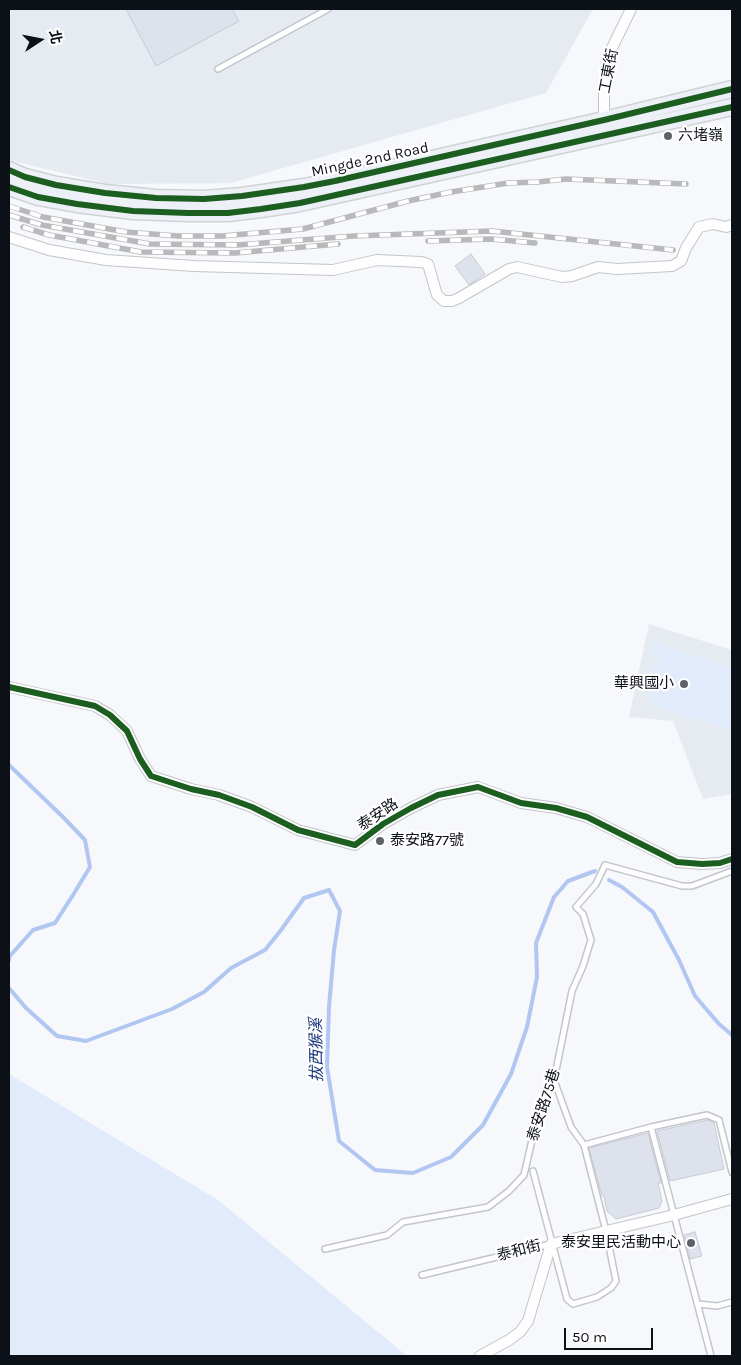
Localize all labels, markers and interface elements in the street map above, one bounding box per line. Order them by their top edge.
north arrow [15,15,65,65]
text: 北 [46,29,65,46]
street label: 工東街 [596,47,622,95]
place label: 六堵嶺 [678,127,723,145]
marker: 六堵嶺 [662,130,674,142]
street label: Mingde 2nd Road [310,139,430,181]
place label: 華興國小 [614,675,674,693]
marker: 華興國小 [678,678,690,690]
street label: 泰安路 [354,795,402,835]
place label: 泰安路77號 [390,832,464,850]
marker: 泰安路77號 [374,835,386,847]
water label: 拔西猴溪 [307,1018,327,1082]
street label: 泰安路75巷 [524,1066,564,1144]
place label: 泰安里民活動中心 [561,1234,681,1252]
street label: 泰和街 [495,1237,543,1265]
marker: 泰安里民活動中心 [685,1237,697,1249]
scale bar [566,1318,655,1350]
text: 50 m [572,1328,607,1346]

